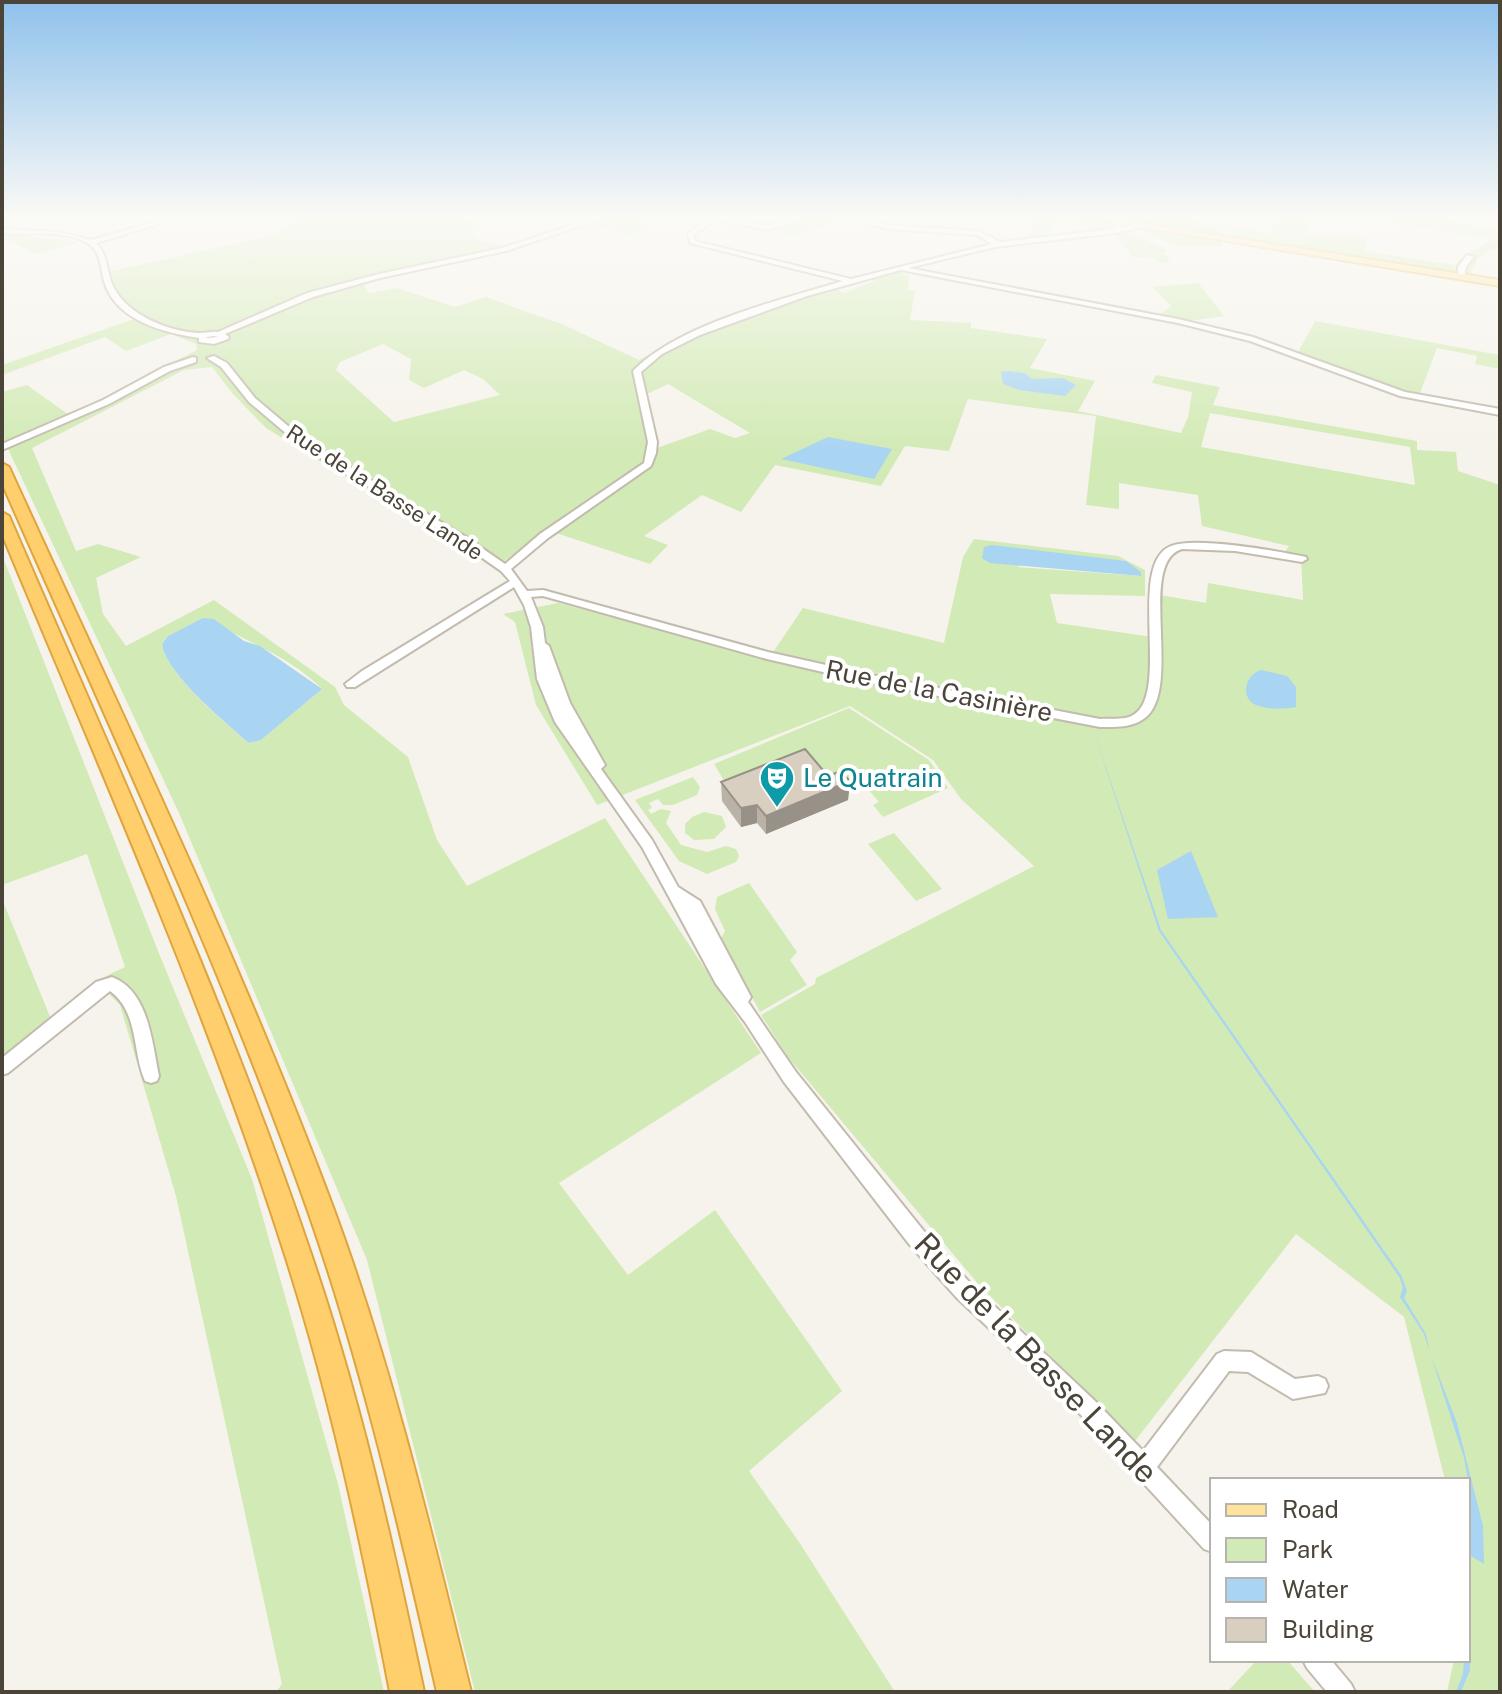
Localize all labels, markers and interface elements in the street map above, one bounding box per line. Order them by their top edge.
street label: Rue de la Basse Lande [282,419,488,565]
street label: Rue de la Casinière [823,653,1055,728]
theatre icon: Le Quatrain [758,759,796,809]
place label: Le Quatrain [803,762,943,793]
street label: Rue de la Basse Lande [907,1225,1165,1490]
legend [1210,1478,1470,1662]
text: Road [1282,1495,1339,1523]
text: Park [1282,1535,1333,1563]
text: Water [1282,1575,1349,1603]
text: Building [1282,1615,1374,1643]

